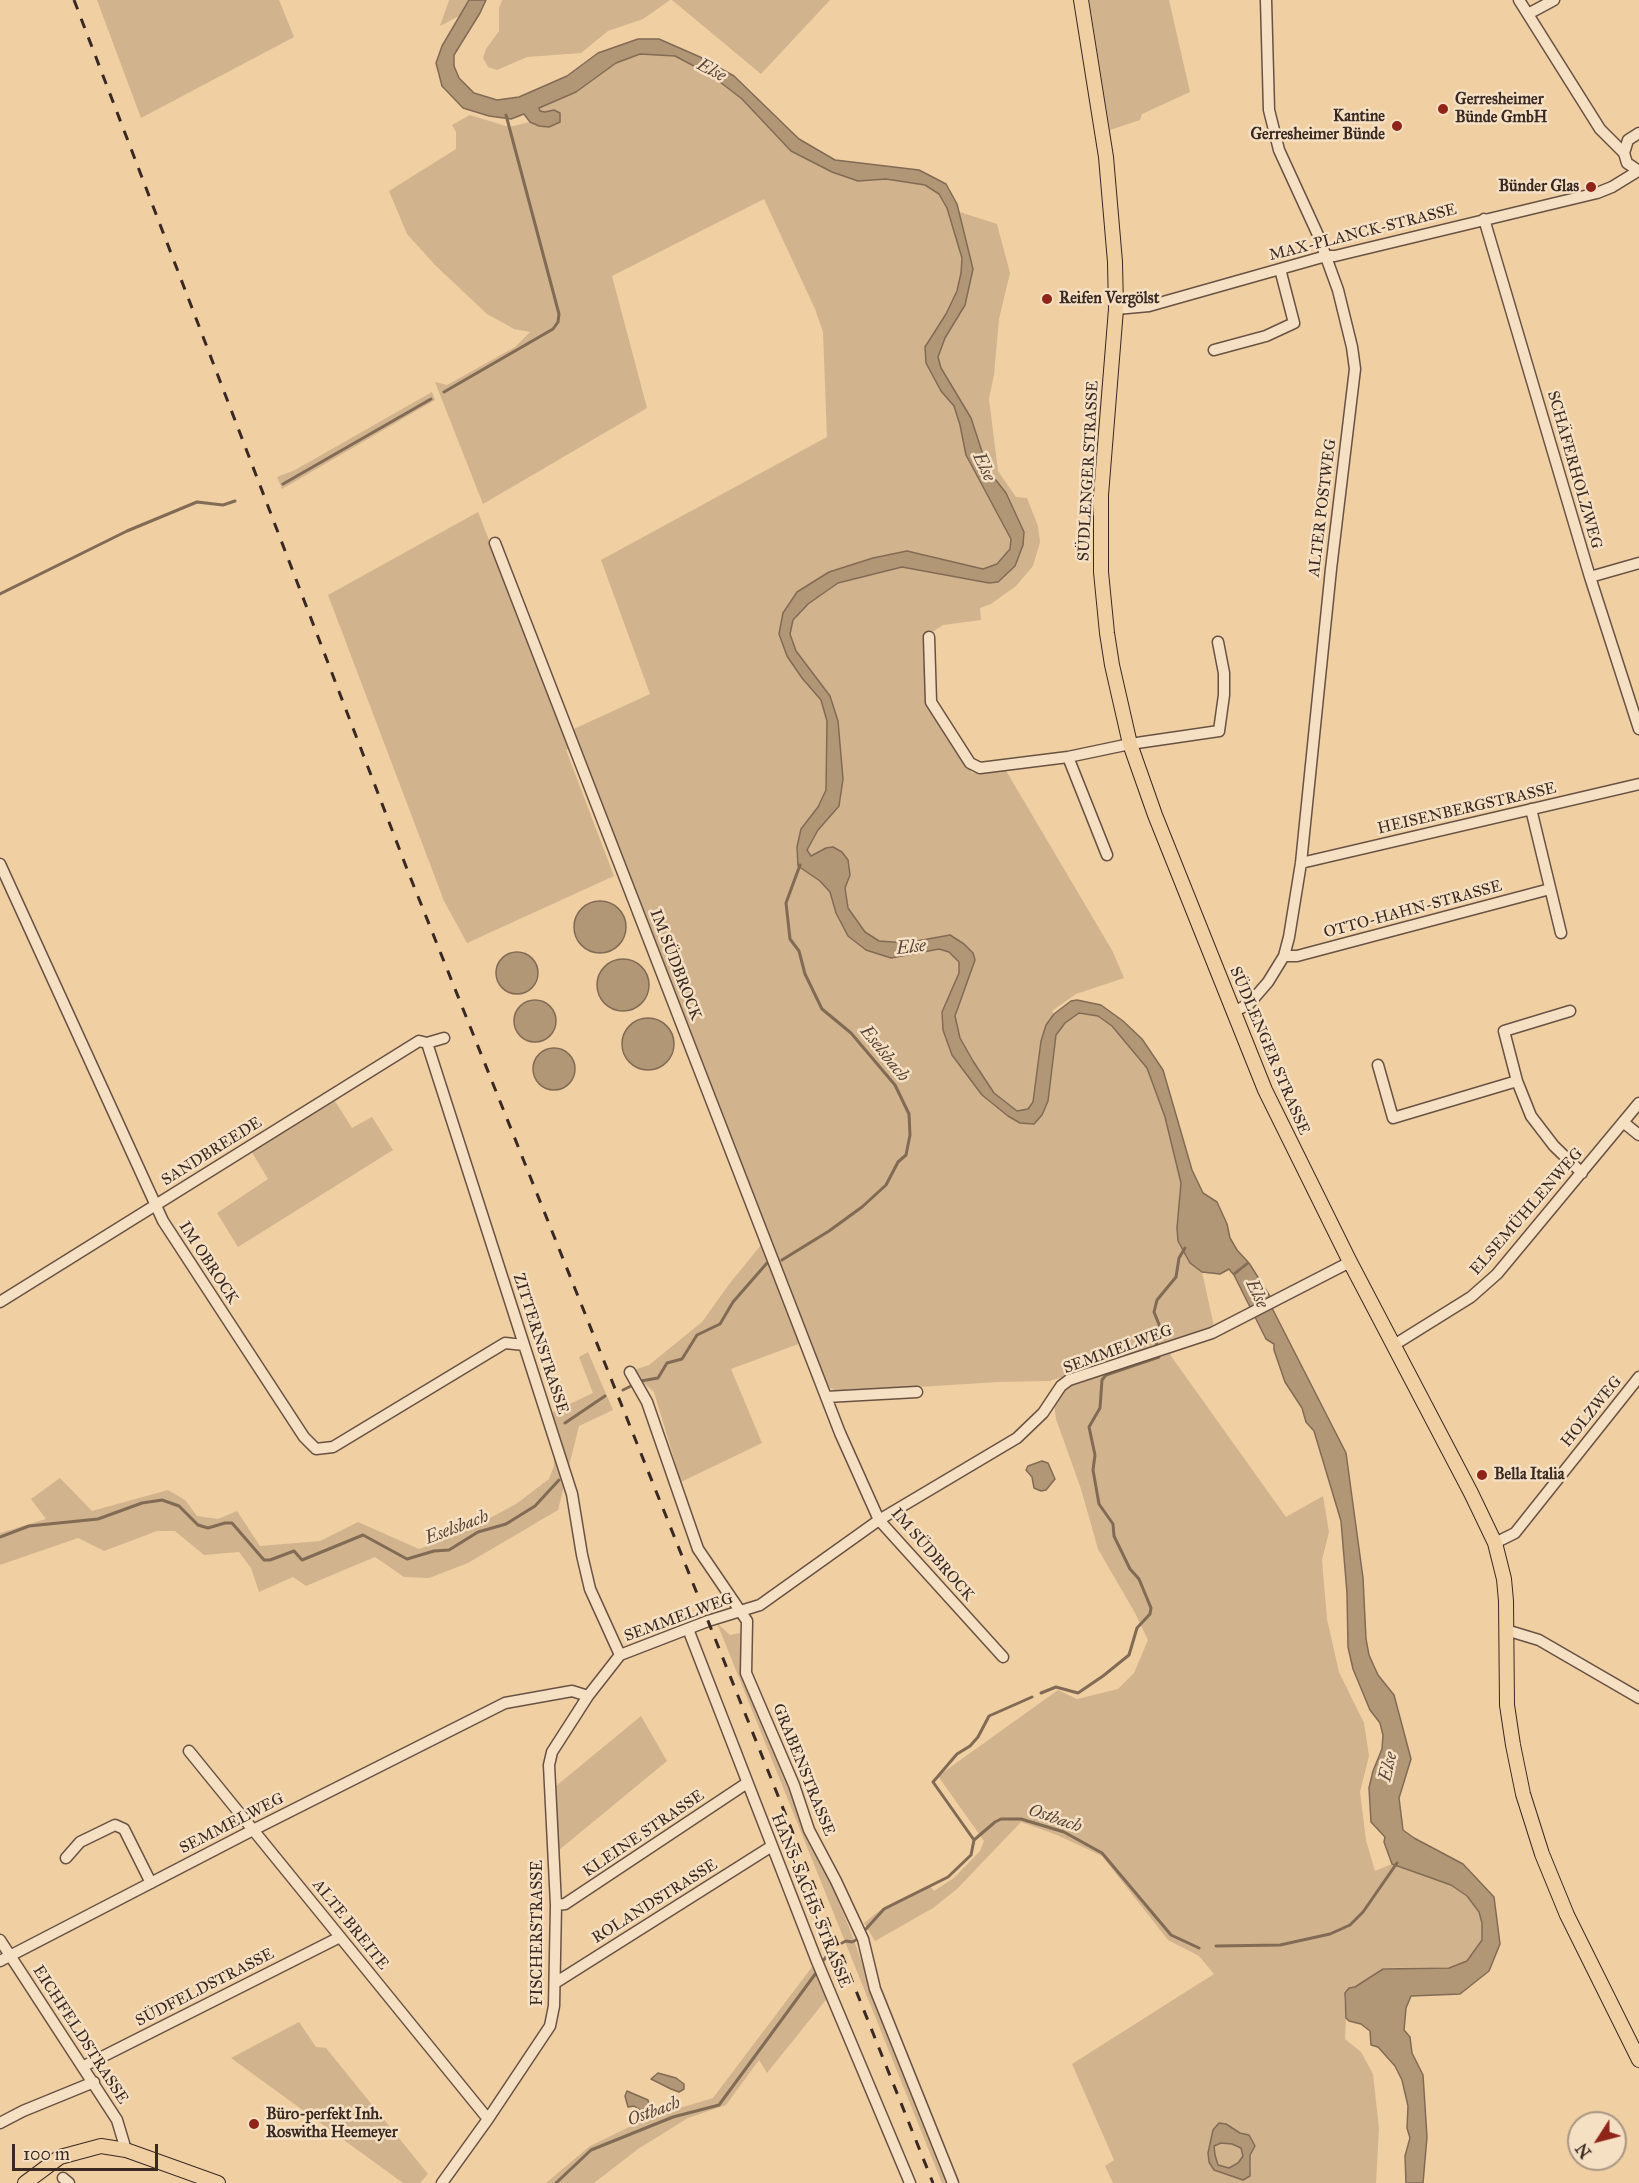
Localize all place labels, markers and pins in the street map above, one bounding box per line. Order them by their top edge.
place label: Gerresheimer Bünde GmbH [1455,90,1547,128]
marker: Gerresheimer Bünde GmbH [1436,102,1450,116]
place label: Kantine Gerresheimer Bünde [1250,107,1385,145]
marker: Kantine Gerresheimer Bünde [1390,119,1404,133]
place label: Bünder Glas [1498,177,1579,197]
marker: Bünder Glas [1584,180,1598,194]
place label: Reifen Vergölst [1059,289,1159,309]
marker: Reifen Vergölst [1040,292,1054,306]
place label: Bella Italia [1494,1465,1565,1485]
marker: Bella Italia [1475,1468,1489,1482]
place label: Büro-perfekt Inh. Roswitha Heemeyer [266,2105,398,2143]
marker: Büro-perfekt Inh. Roswitha Heemeyer [247,2117,261,2131]

